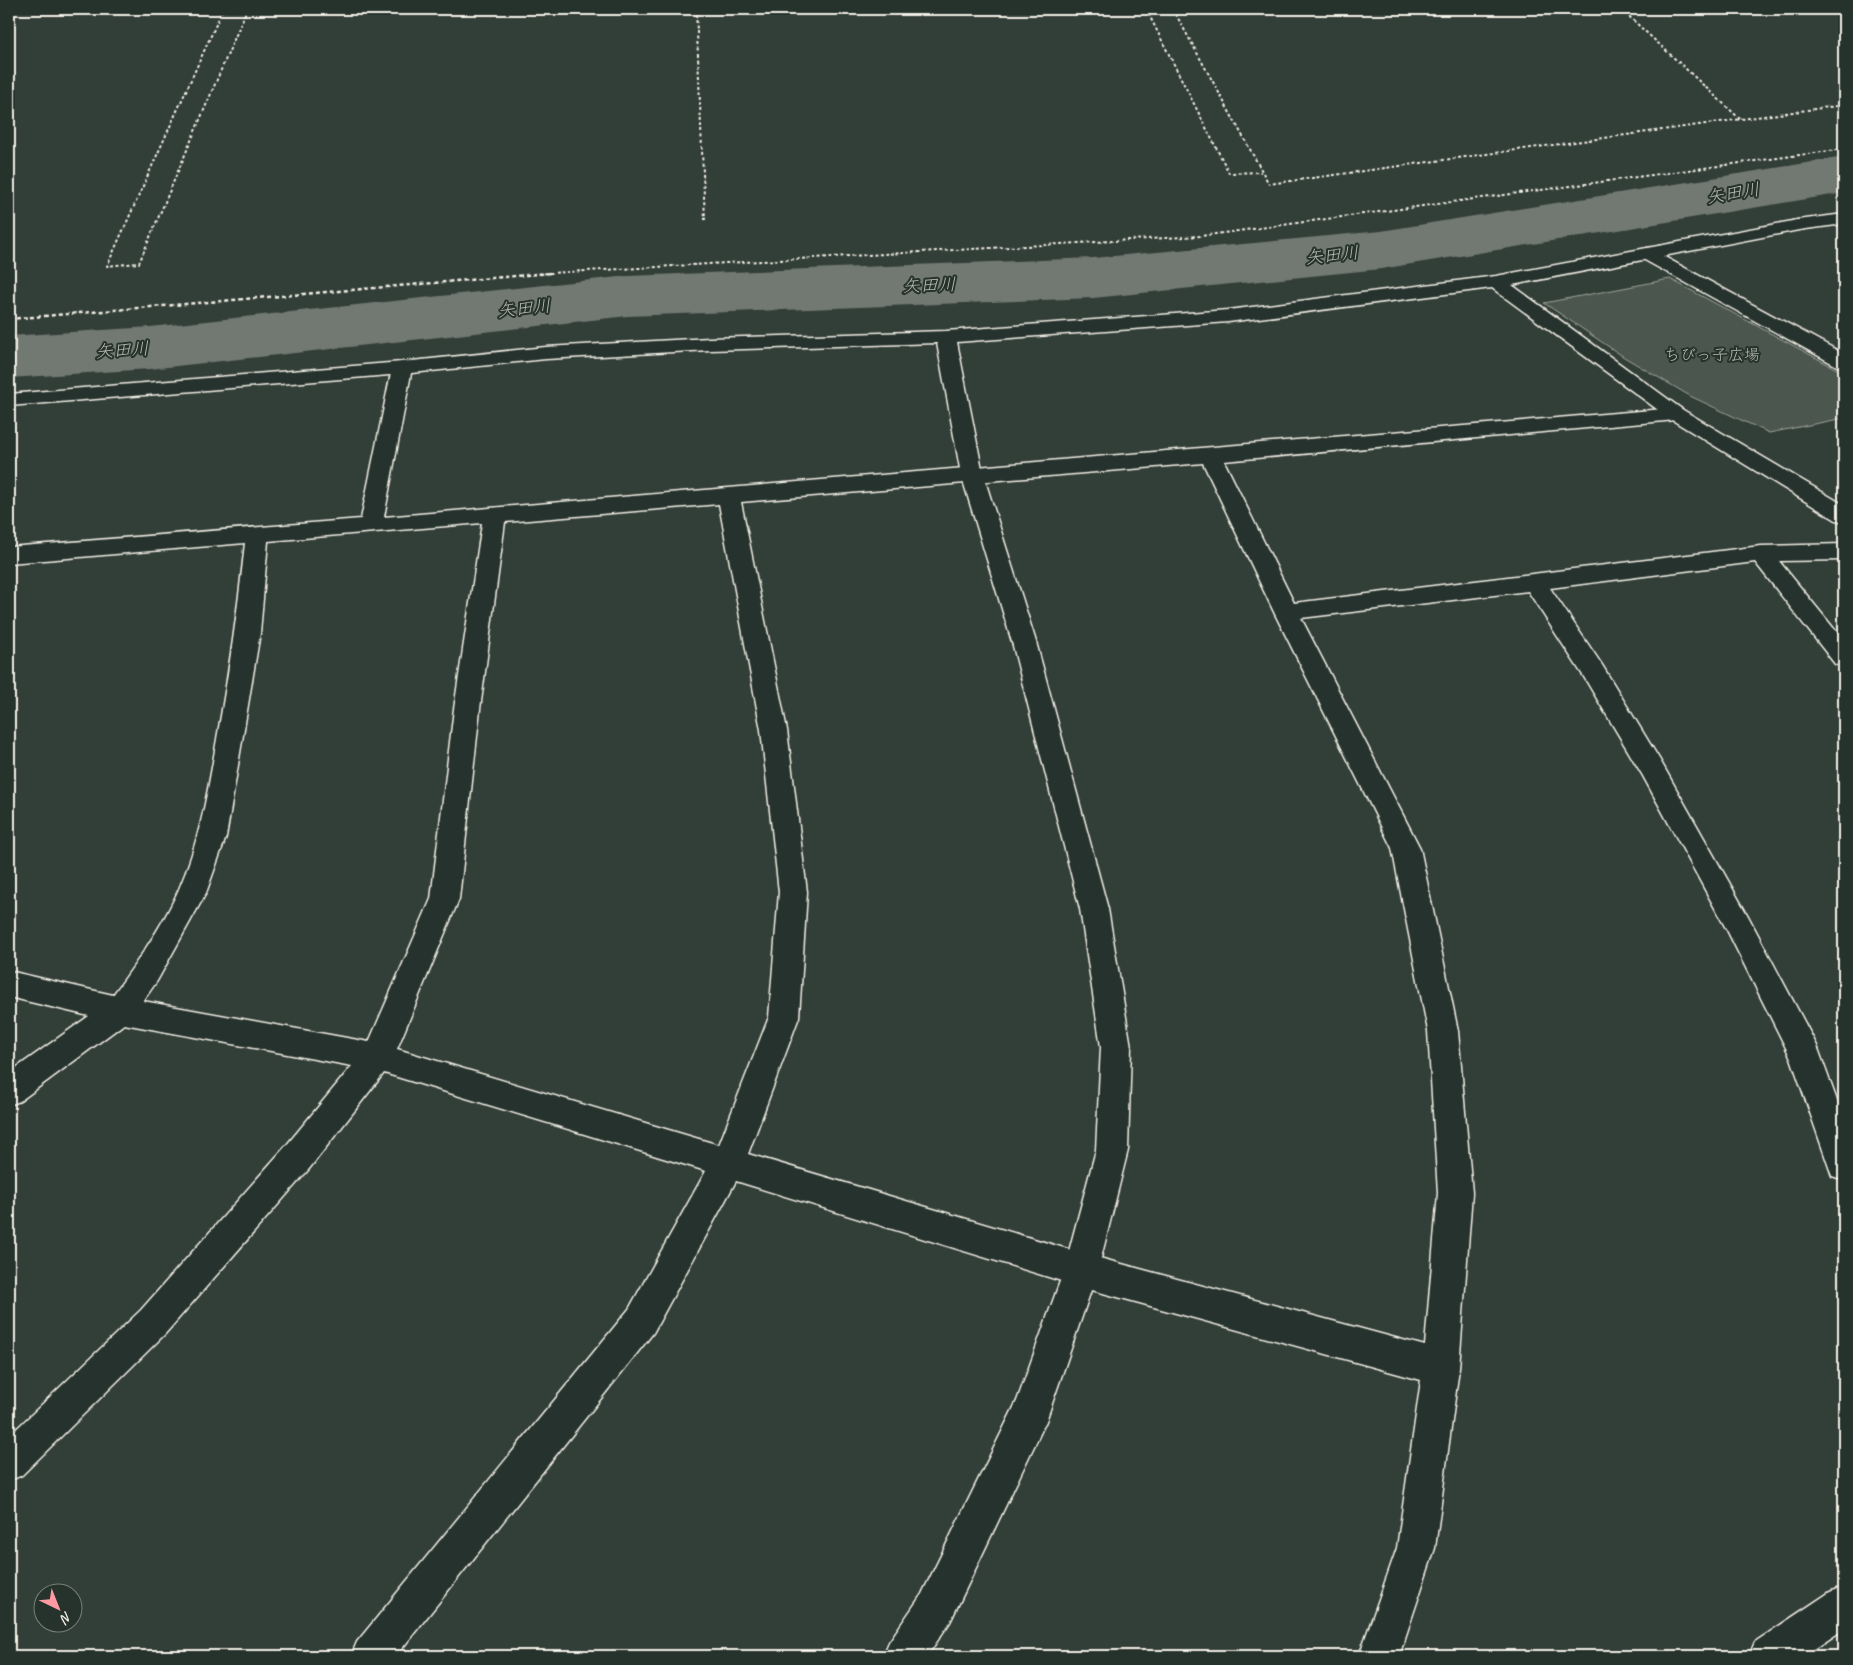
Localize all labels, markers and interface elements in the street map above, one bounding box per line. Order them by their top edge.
water label: 矢田川 [1705,178,1761,208]
water label: 矢田川 [1304,241,1360,269]
water label: 矢田川 [902,273,956,297]
water label: 矢田川 [496,294,552,322]
water label: 矢田川 [94,337,150,363]
park label: ちびっ子広場 [1664,345,1760,365]
north arrow [32,1582,82,1632]
text: N [56,1608,75,1628]

